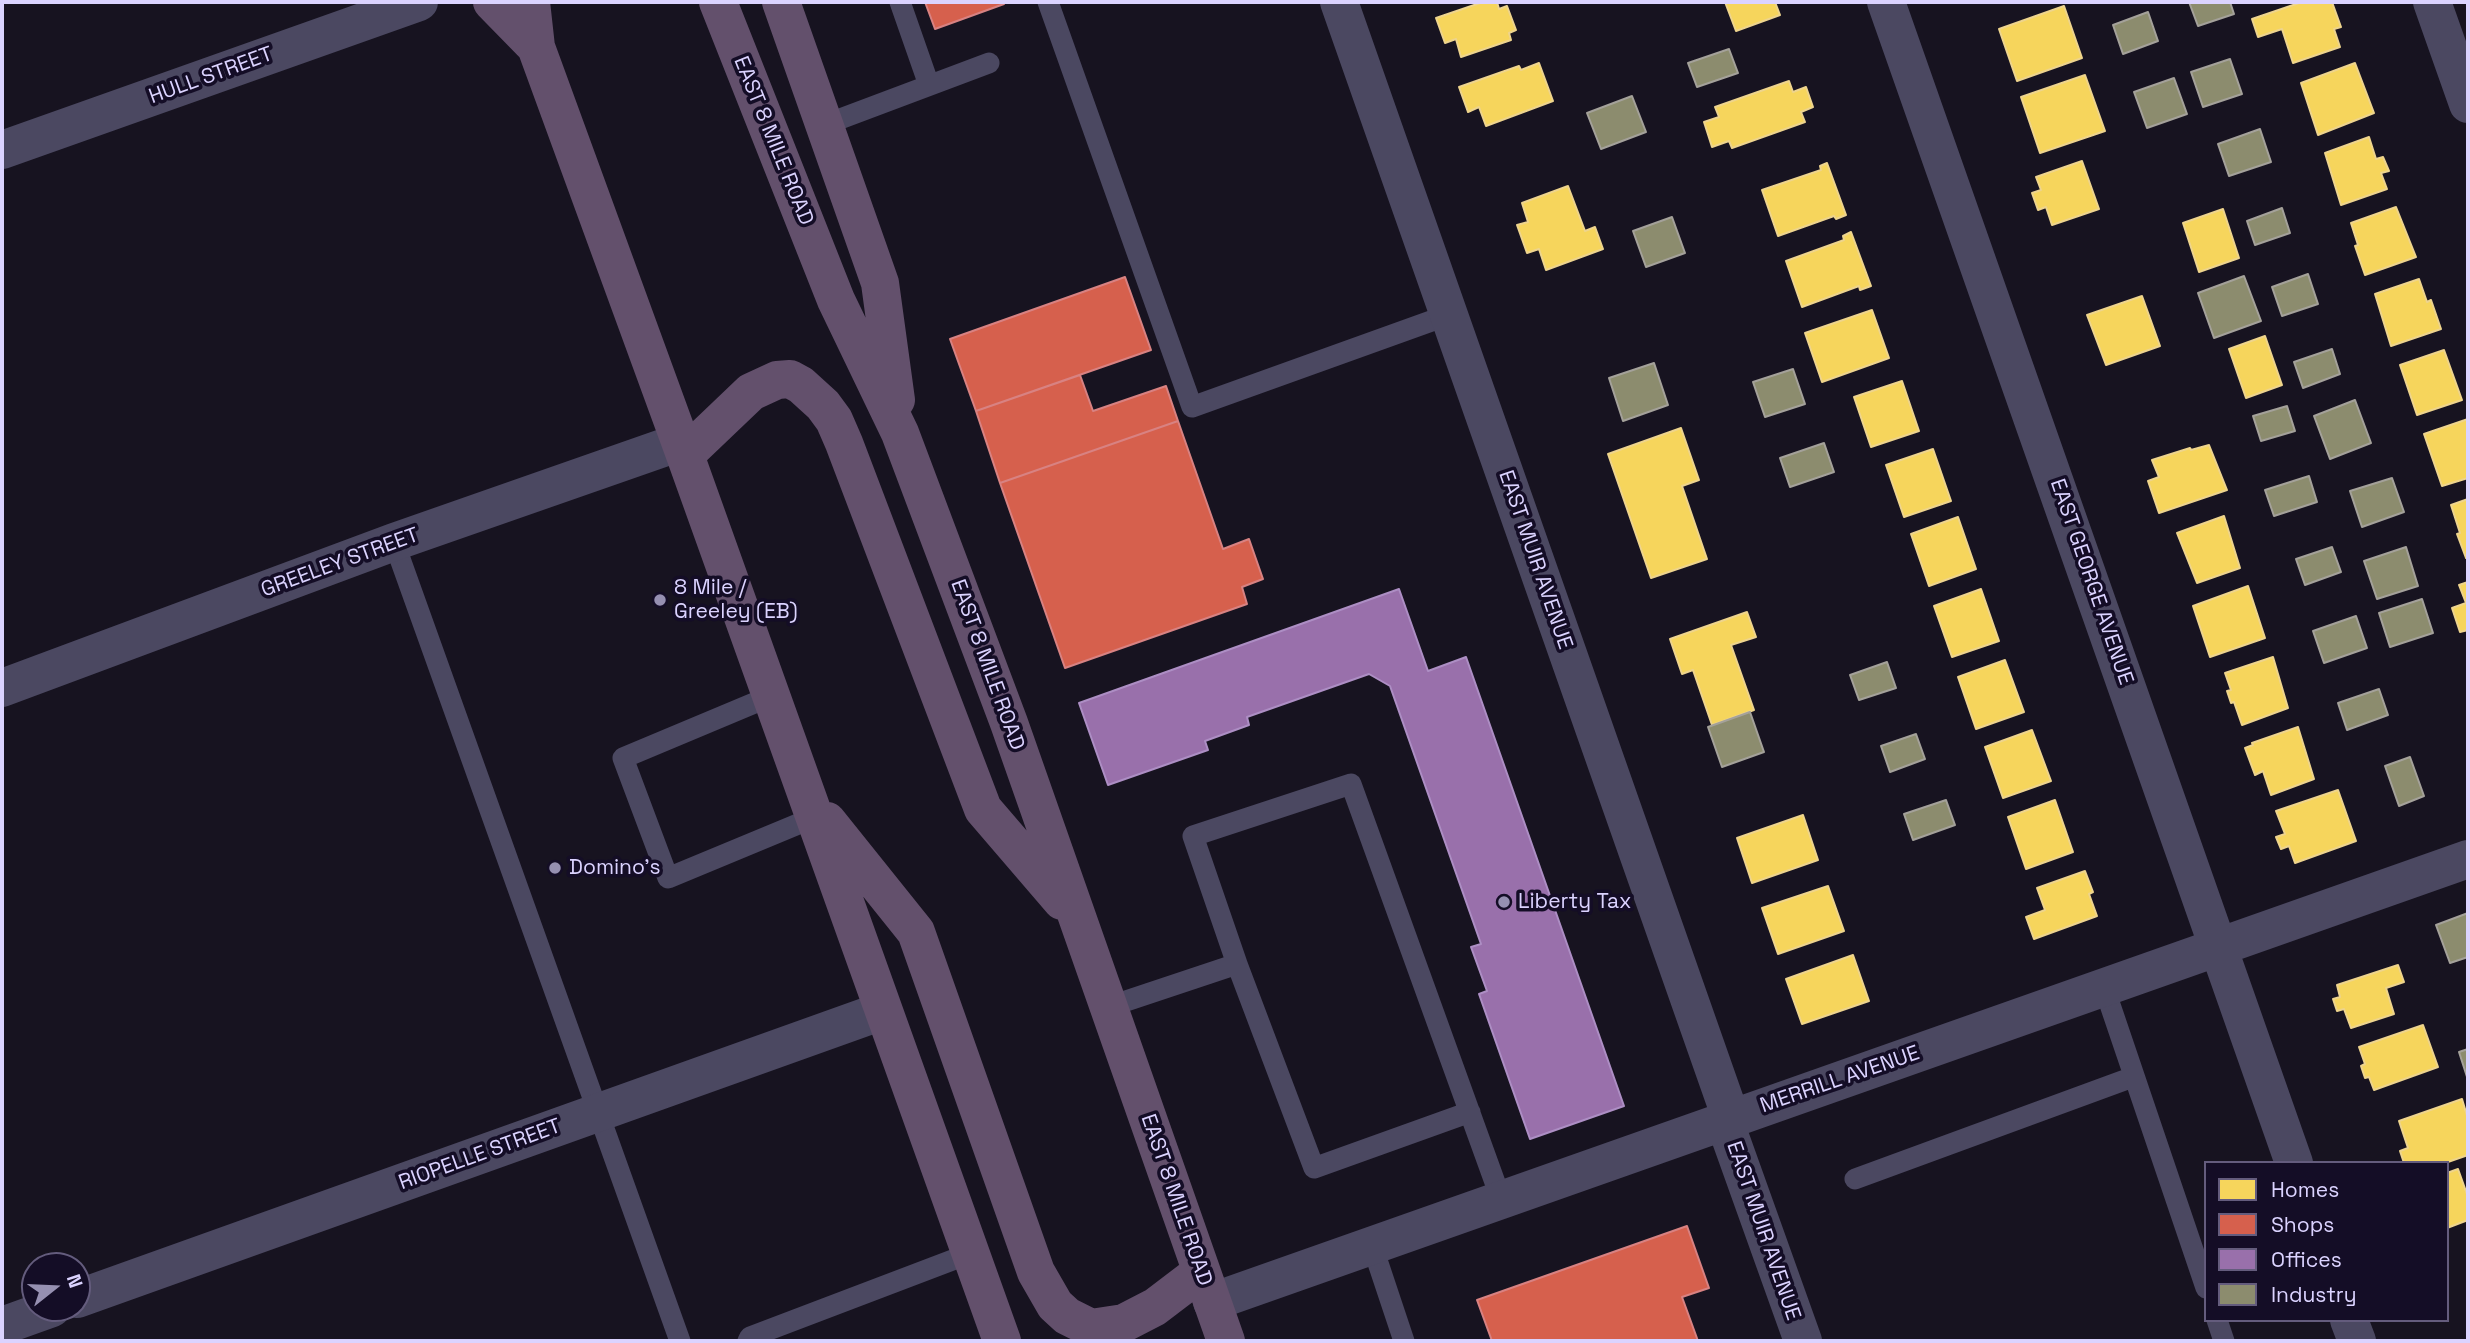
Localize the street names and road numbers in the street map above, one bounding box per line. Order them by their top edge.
street label: HULL STREET [146,42,276,110]
street label: EAST 8 MILE ROAD [728,53,818,229]
street label: EAST MUIR AVENUE [1493,467,1577,653]
street label: EAST GEORGE AVENUE [2044,476,2138,688]
street label: GREELEY STREET [258,523,422,603]
street label: EAST 8 MILE ROAD [944,576,1030,754]
street label: MERRILL AVENUE [1757,1041,1923,1119]
street label: EAST 8 MILE ROAD [1135,1111,1217,1289]
street label: RIOPELLE STREET [395,1114,565,1196]
street label: EAST MUIR AVENUE [1721,1138,1805,1324]

